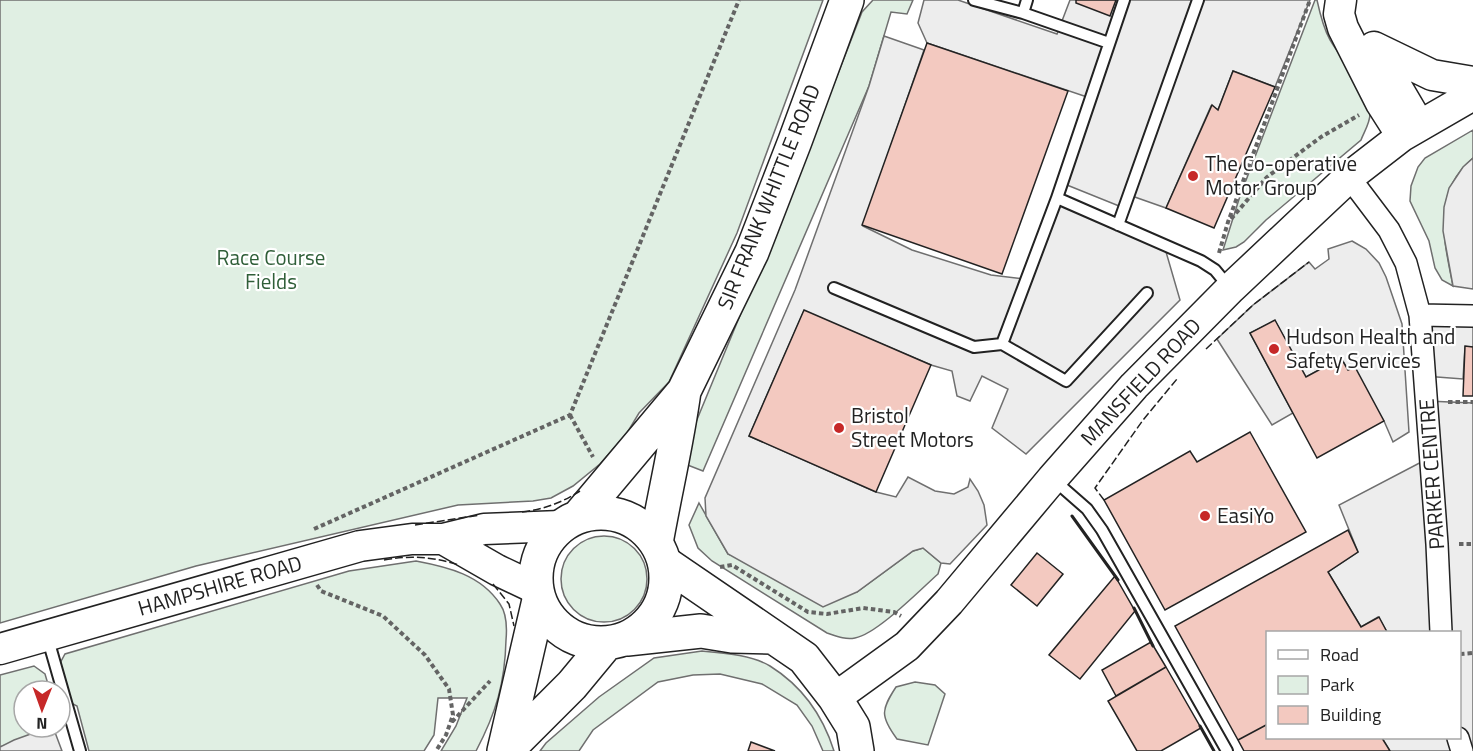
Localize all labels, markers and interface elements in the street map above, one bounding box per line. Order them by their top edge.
street label: SIR FRANK WHITTLE ROAD [708,79,828,314]
place label: The Co-operative Motor Group [1205,147,1357,203]
marker: The Co-operative Motor Group [1186,169,1200,183]
park label: Race Course Fields [217,241,325,297]
street label: MANSFIELD ROAD [1073,310,1208,452]
place label: Hudson Health and Safety Services [1286,320,1455,376]
marker: Hudson Health and Safety Services [1267,342,1281,356]
street label: PARKER CENTRE [1410,398,1452,551]
place label: Bristol Street Motors [851,399,974,455]
marker: Bristol Street Motors [832,421,846,435]
place label: EasiYo [1217,499,1274,531]
marker: EasiYo [1198,509,1212,523]
street label: HAMPSHIRE ROAD [134,546,305,624]
legend [1266,631,1461,739]
text: Road [1320,641,1359,668]
text: Park [1320,671,1355,698]
north arrow [12,679,72,739]
text: Building [1320,701,1381,728]
text: N [36,712,47,736]

